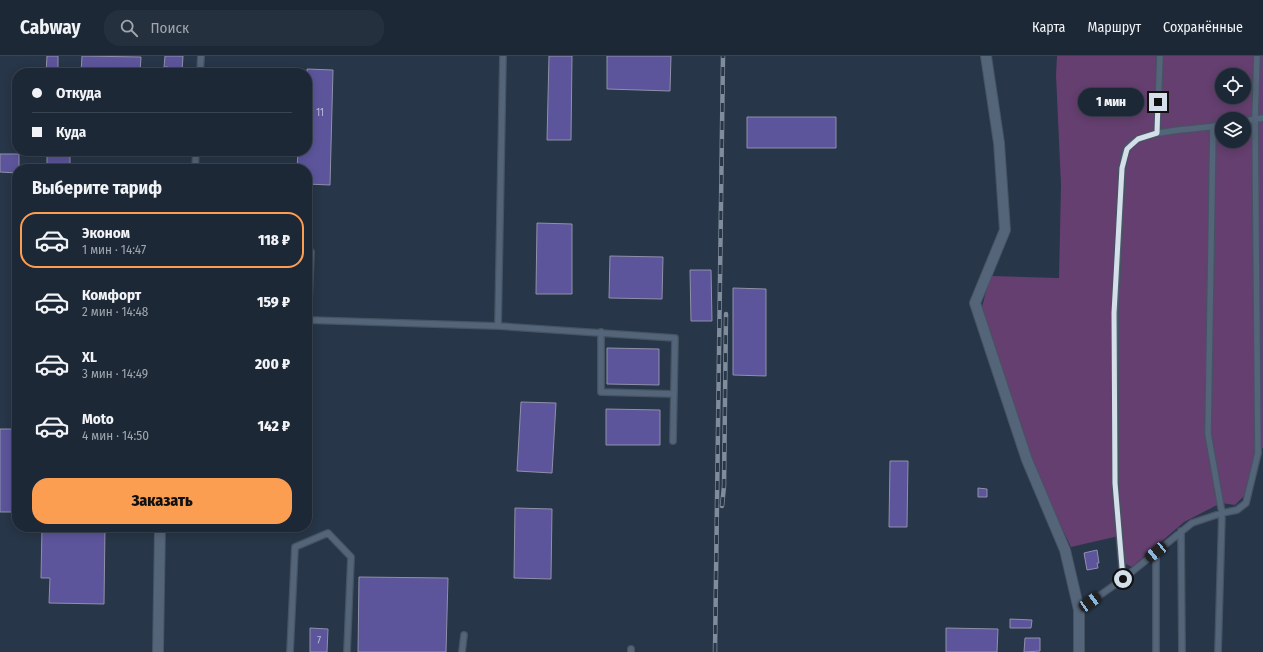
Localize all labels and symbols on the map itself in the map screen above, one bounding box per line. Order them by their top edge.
callout: 1 мин [1078,88,1144,116]
route end [1149,93,1167,111]
house number: 11 [316,107,324,119]
car [1143,540,1169,564]
route start [1114,570,1132,588]
car [1077,590,1103,614]
house number: 7 [317,635,321,647]

